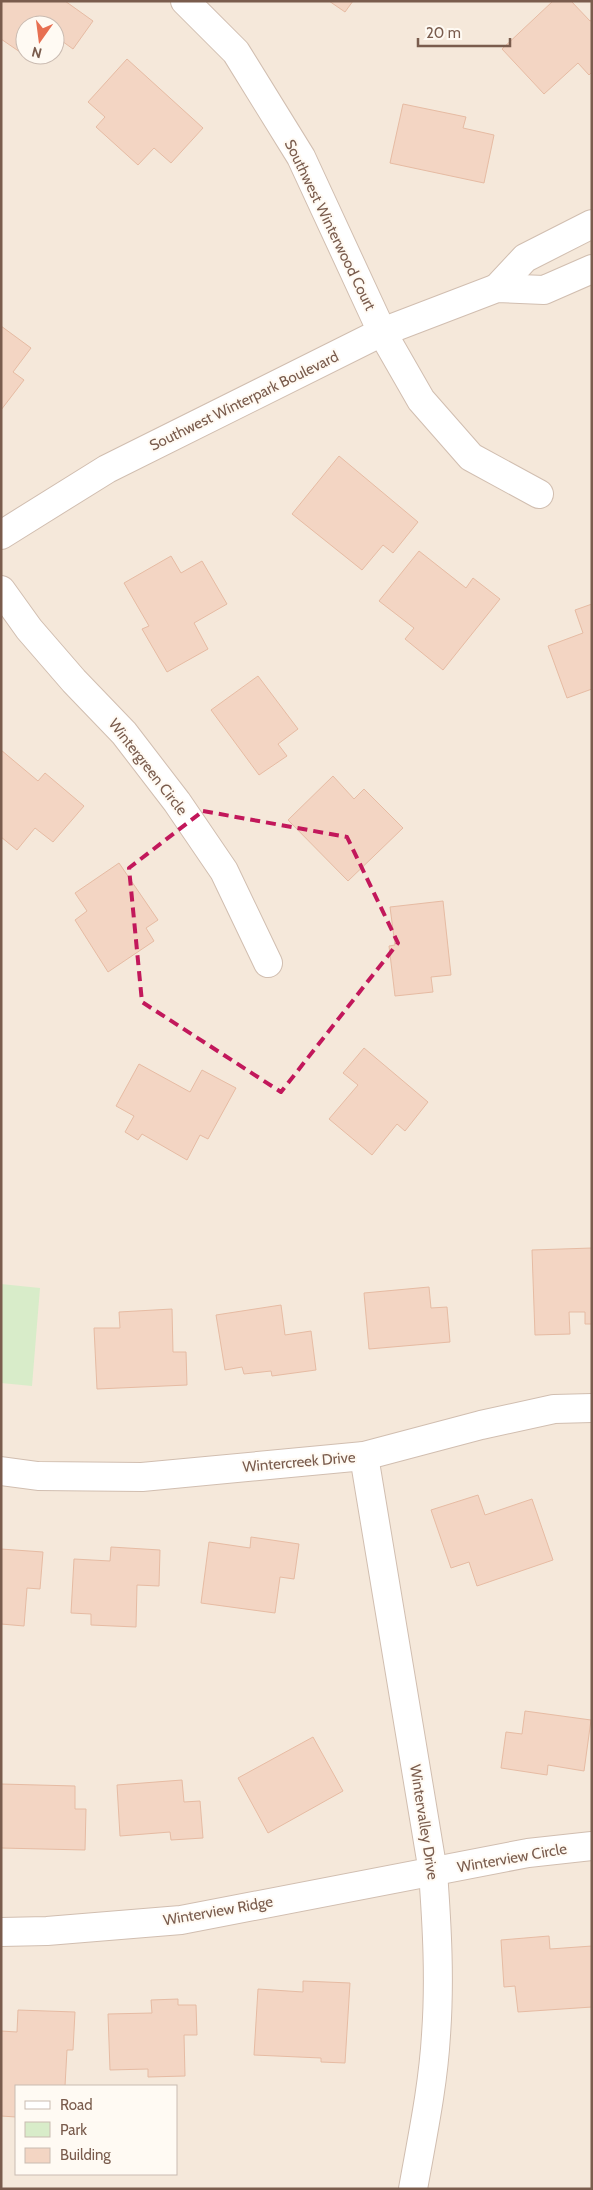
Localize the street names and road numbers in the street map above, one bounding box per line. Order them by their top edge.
street label: Southwest Winterwood Court [281,137,379,313]
street label: Southwest Winterpark Boulevard [147,347,341,455]
street label: Wintergreen Circle [105,715,191,819]
street label: Wintercreek Drive [242,1448,357,1476]
street label: Wintervalley Drive [406,1763,442,1881]
street label: Winterview Circle [456,1839,568,1876]
street label: Winterview Ridge [162,1892,275,1930]

